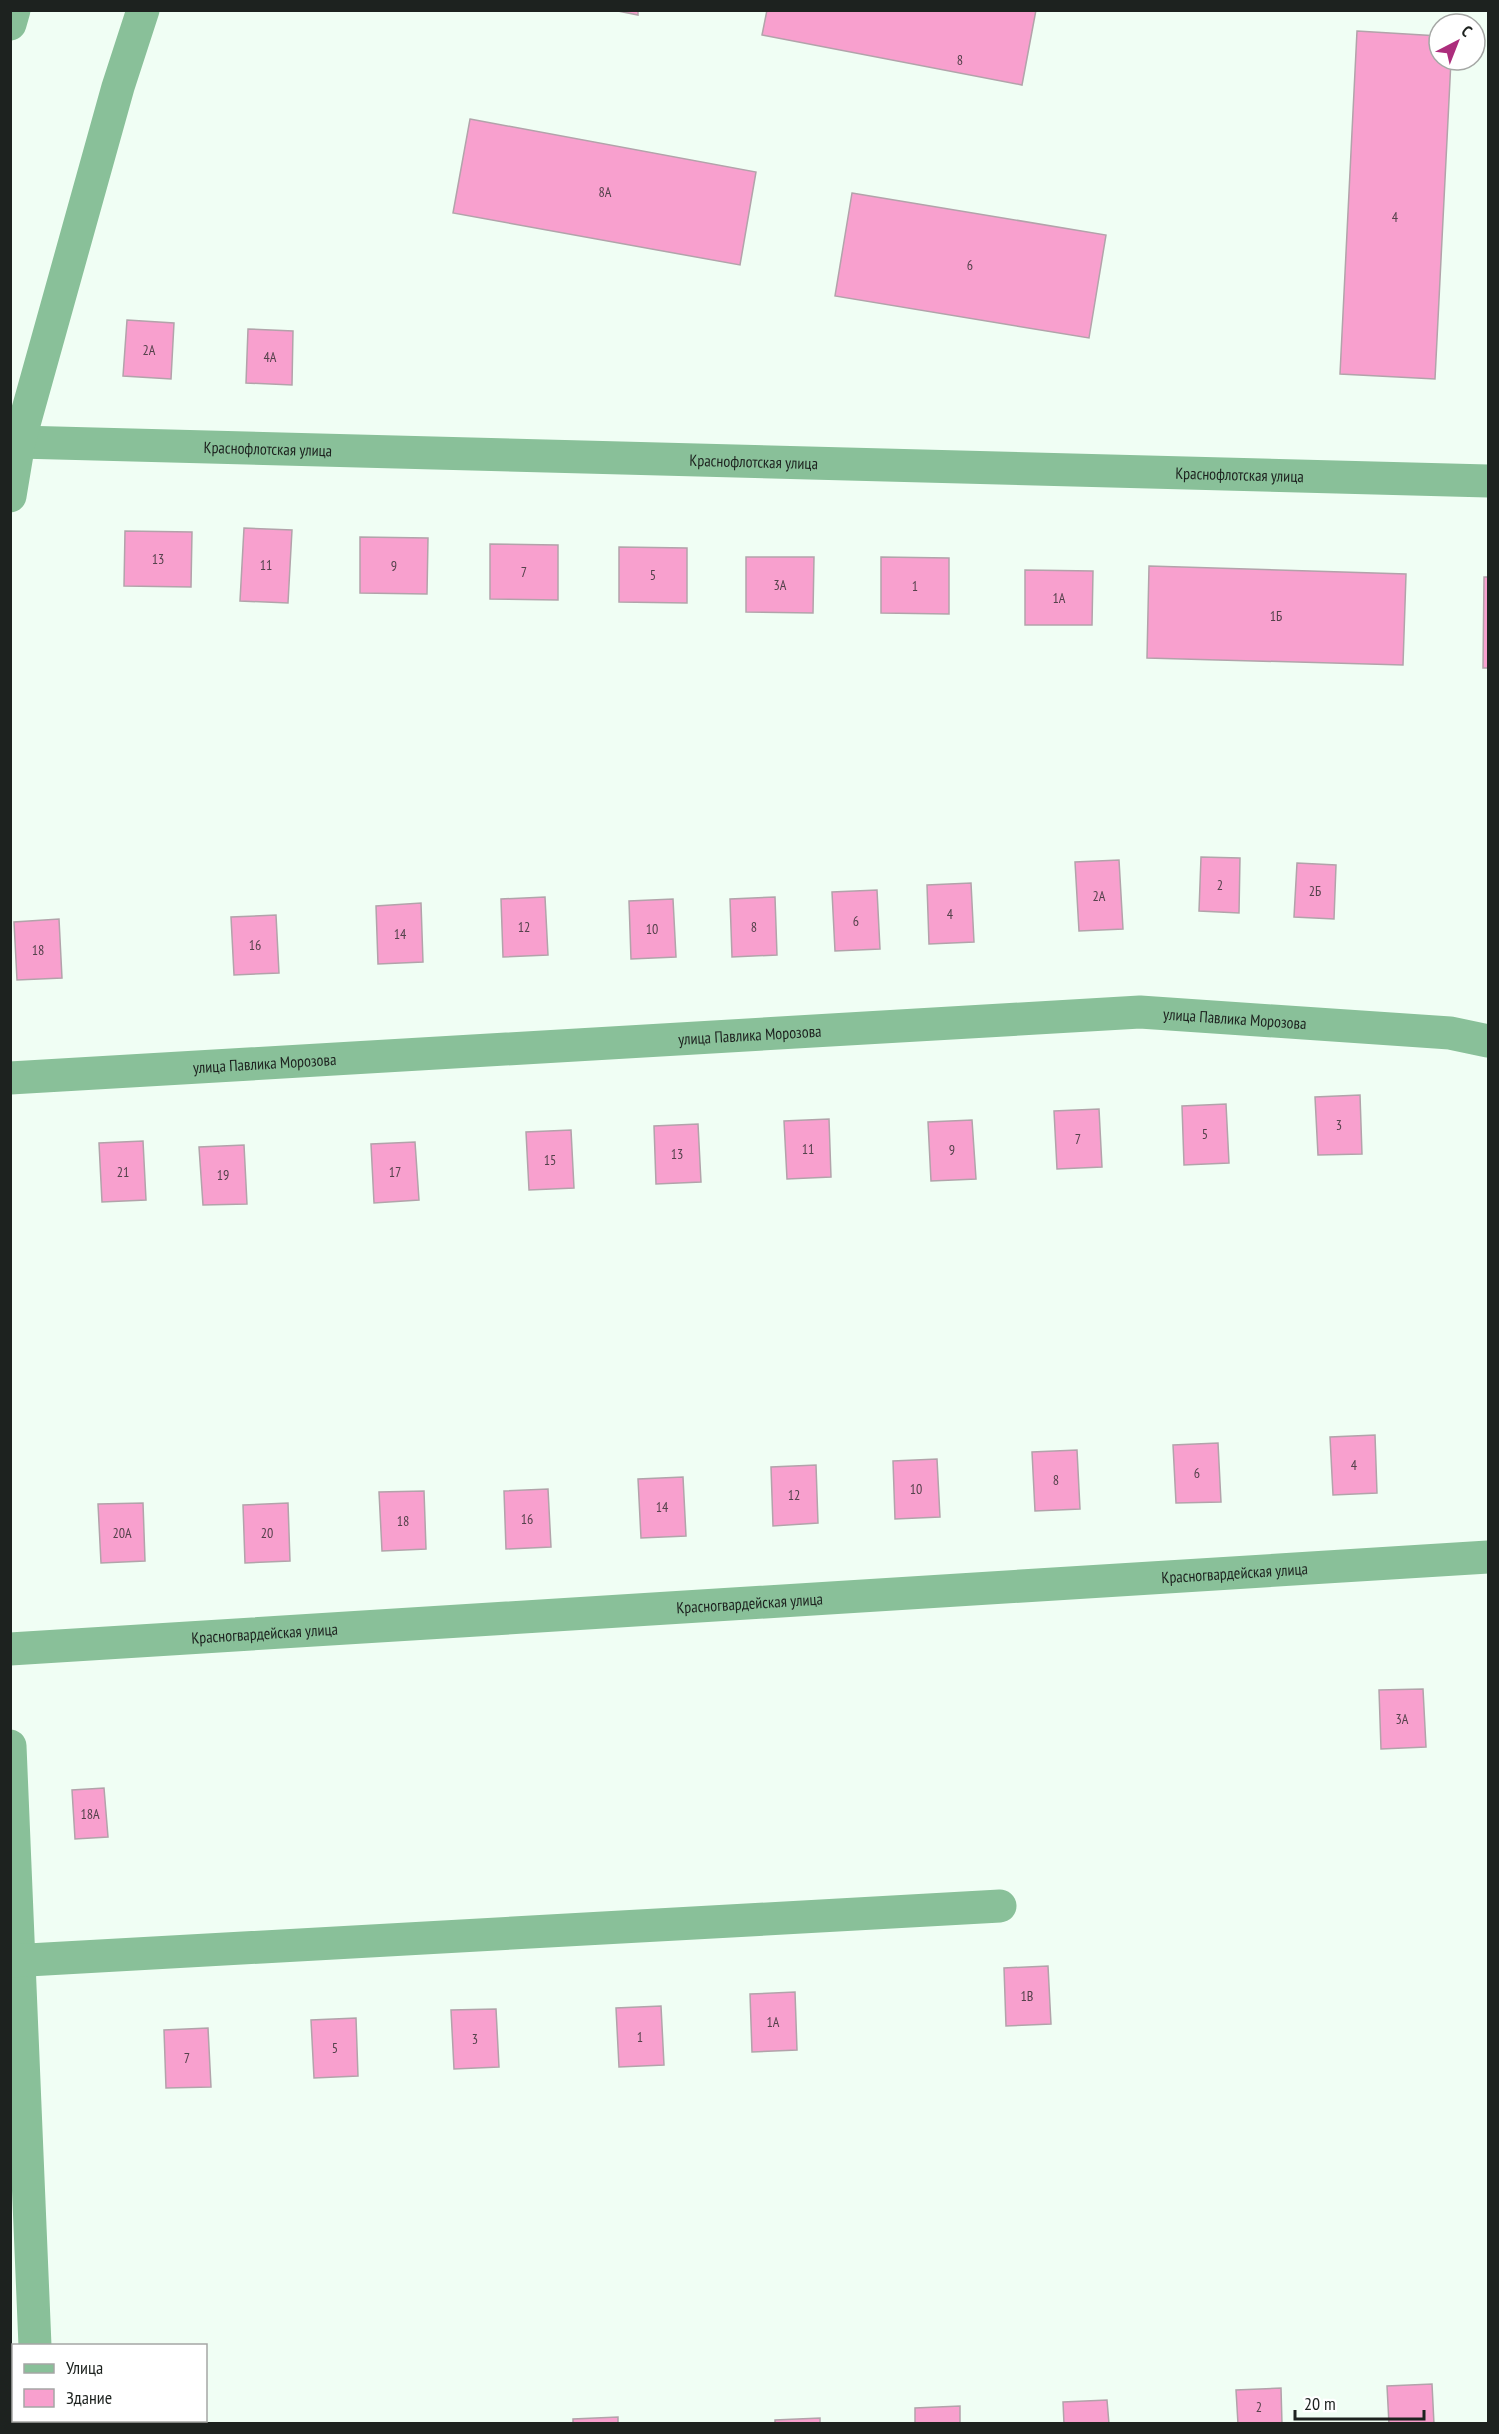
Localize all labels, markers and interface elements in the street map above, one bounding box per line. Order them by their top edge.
north arrow [1427,12,1487,72]
text: С [1458,21,1477,41]
house number: 8 [957,51,963,69]
house number: 8А [599,183,612,201]
house number: 4 [1392,208,1399,226]
house number: 6 [967,256,973,274]
house number: 2А [143,341,156,359]
house number: 4А [264,348,277,366]
street label: Краснофлотская улица [203,437,332,460]
street label: Краснофлотская улица [689,450,818,473]
street label: Краснофлотская улица [1175,463,1304,486]
house number: 13 [152,550,164,568]
house number: 11 [260,556,272,574]
house number: 9 [391,557,397,575]
house number: 7 [521,563,527,581]
house number: 5 [650,566,656,584]
house number: 3А [774,576,787,594]
house number: 1 [912,577,918,595]
house number: 1А [1053,589,1066,607]
house number: 1Б [1270,607,1282,625]
house number: 2 [1217,876,1223,894]
house number: 2Б [1309,882,1321,900]
house number: 2А [1093,887,1106,905]
house number: 4 [947,905,954,923]
house number: 6 [853,912,859,930]
house number: 12 [518,918,530,936]
house number: 8 [751,918,757,936]
house number: 10 [646,920,658,938]
house number: 14 [394,925,407,943]
house number: 16 [249,936,261,954]
house number: 18 [32,941,44,959]
street label: улица Павлика Морозова [1163,1004,1307,1033]
street label: улица Павлика Морозова [678,1021,822,1049]
street label: улица Павлика Морозова [192,1049,337,1077]
house number: 3 [1336,1116,1342,1134]
house number: 5 [1202,1125,1208,1143]
house number: 7 [1075,1130,1081,1148]
house number: 11 [802,1140,814,1158]
house number: 9 [949,1141,955,1159]
house number: 13 [671,1145,683,1163]
house number: 15 [544,1151,556,1169]
house number: 21 [117,1163,129,1181]
house number: 17 [389,1163,401,1181]
house number: 19 [217,1166,229,1184]
house number: 4 [1351,1456,1358,1474]
house number: 6 [1194,1464,1200,1482]
house number: 8 [1053,1471,1059,1489]
house number: 10 [910,1480,922,1498]
house number: 12 [788,1486,800,1504]
house number: 14 [656,1498,669,1516]
house number: 16 [521,1510,533,1528]
house number: 18 [397,1512,409,1530]
house number: 20А [112,1524,132,1542]
house number: 20 [261,1524,273,1542]
street label: Красногвардейская улица [1161,1558,1308,1587]
street label: Красногвардейская улица [676,1588,823,1618]
street label: Красногвардейская улица [191,1619,338,1648]
house number: 3А [1396,1710,1409,1728]
house number: 18А [80,1805,100,1823]
house number: 1В [1021,1987,1033,2005]
house number: 1А [767,2013,780,2031]
house number: 1 [637,2028,643,2046]
house number: 3 [472,2030,478,2048]
house number: 5 [332,2039,338,2057]
house number: 7 [184,2049,190,2067]
legend [12,2344,207,2422]
text: Улица [66,2356,103,2379]
scale bar [1295,2383,1424,2421]
text: Здание [66,2386,112,2409]
text: 20 m [1304,2392,1336,2415]
house number: 2 [1256,2398,1262,2416]

